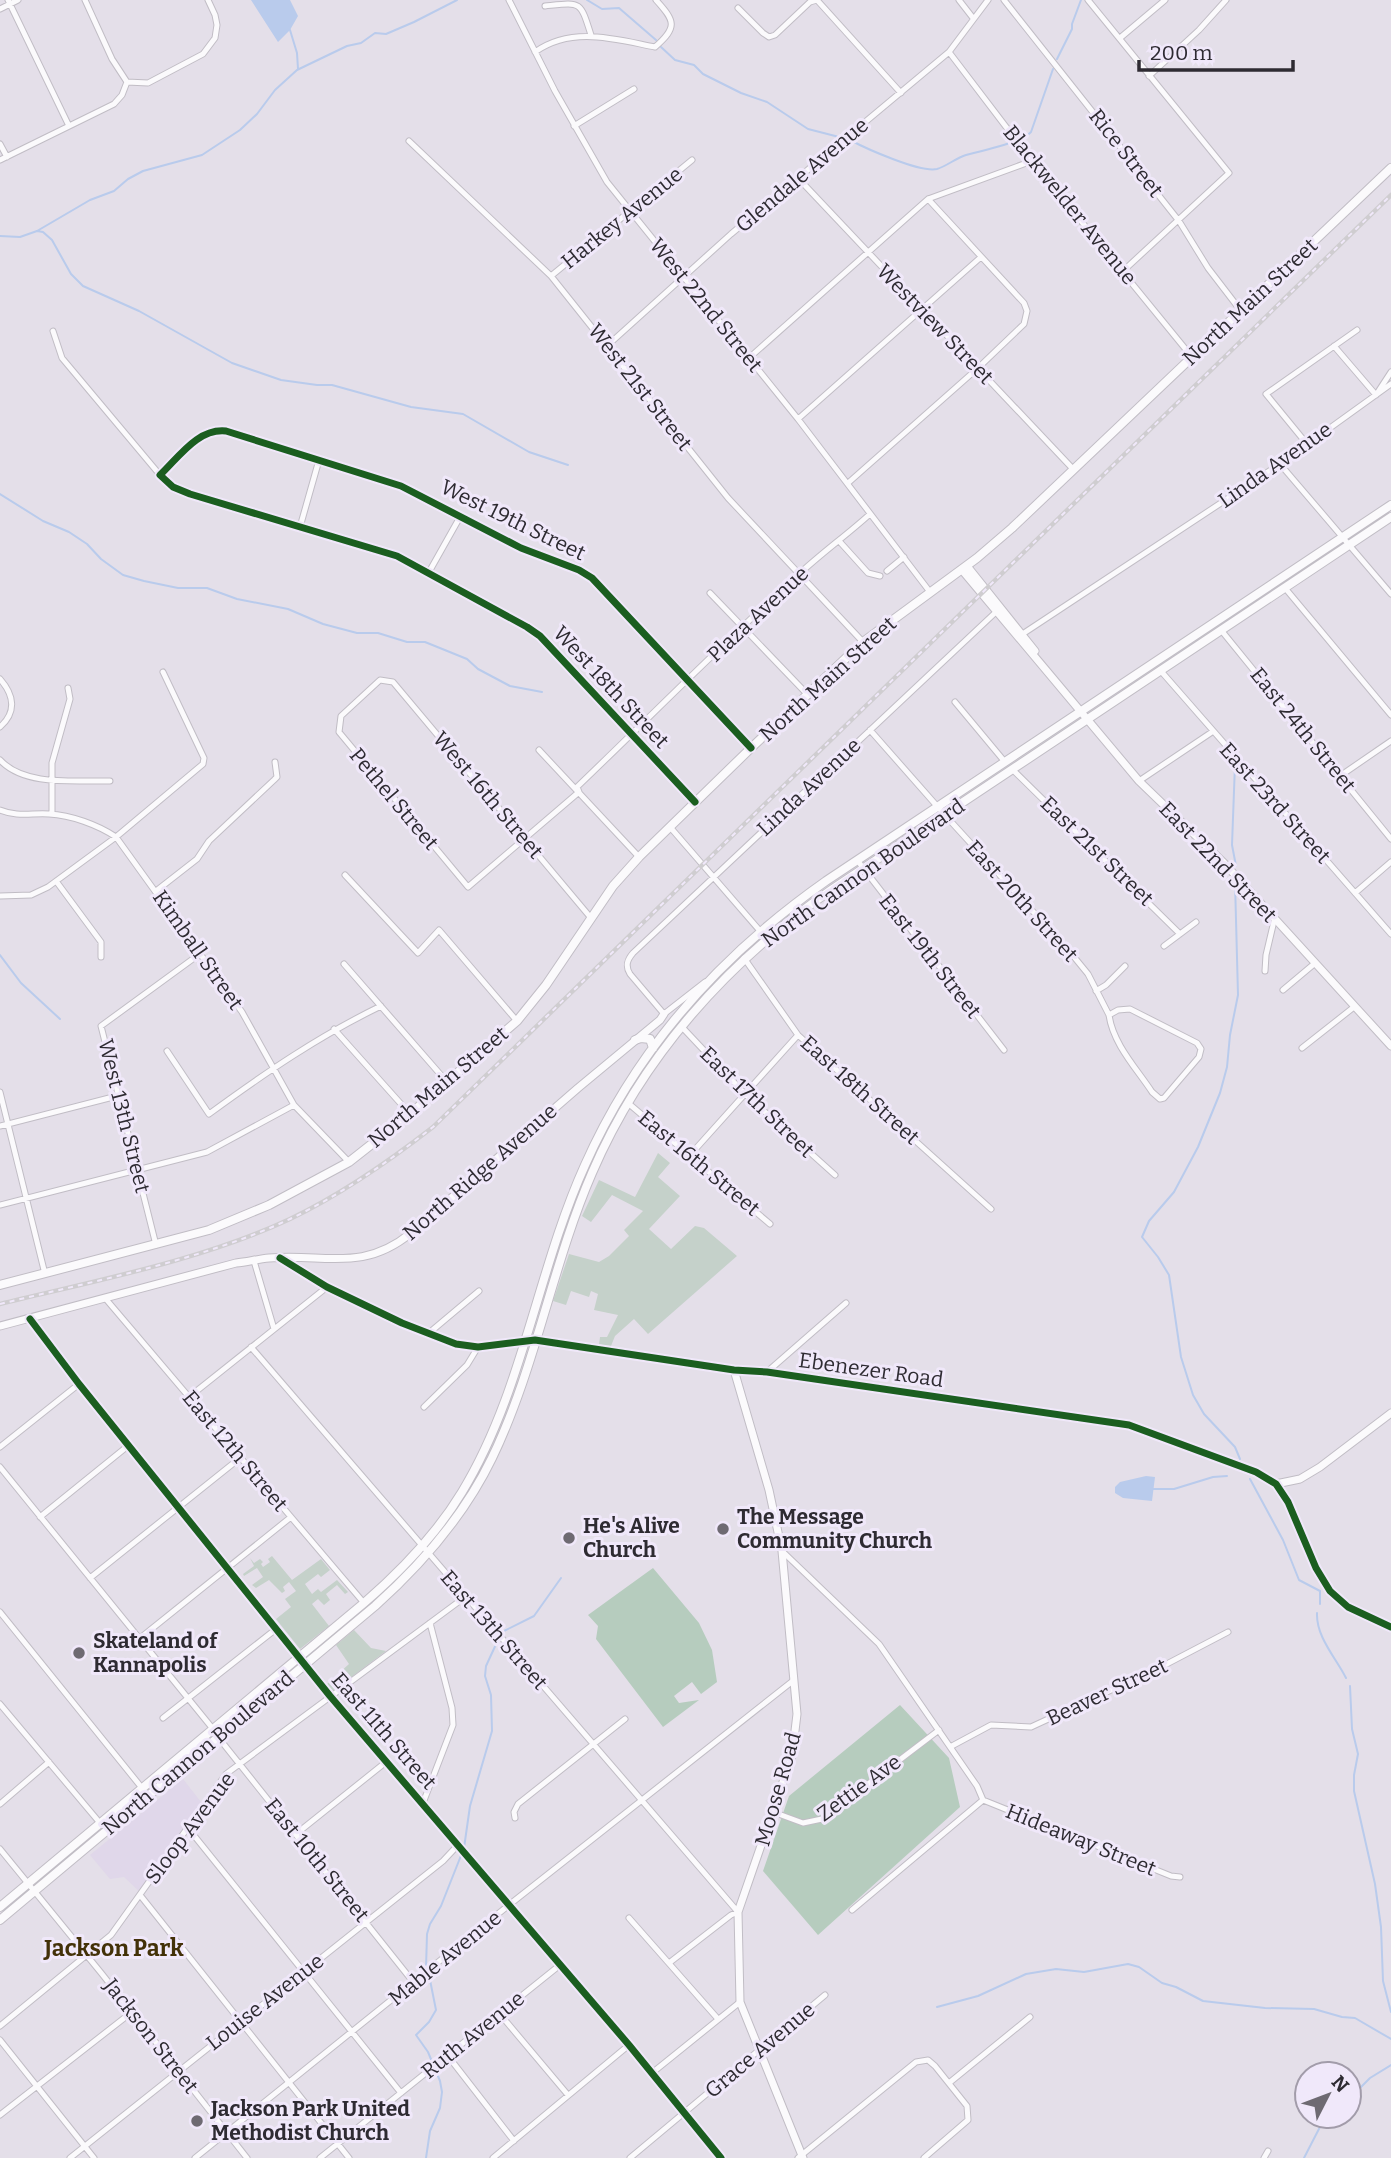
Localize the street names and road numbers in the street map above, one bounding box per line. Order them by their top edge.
street label: Rice Street [1083,104,1169,203]
street label: Glendale Avenue [730,112,874,238]
street label: Blackwelder Avenue [998,120,1142,290]
street label: Harkey Avenue [556,161,688,275]
street label: North Main Street [1177,232,1323,371]
street label: West 22nd Street [644,233,768,378]
street label: Westview Street [871,258,999,390]
street label: West 21st Street [582,318,698,456]
street label: Linda Avenue [1213,416,1337,514]
street label: West 19th Street [436,474,590,567]
street label: Plaza Avenue [702,560,814,668]
street label: North Main Street [754,610,902,747]
street label: West 18th Street [548,620,675,754]
street label: East 24th Street [1245,662,1362,798]
street label: West 16th Street [427,726,549,864]
street label: Linda Avenue [752,732,866,842]
street label: East 23rd Street [1214,737,1336,869]
street label: Pethel Street [344,743,444,856]
street label: East 21st Street [1035,791,1159,912]
street label: North Cannon Boulevard [756,793,970,953]
street label: East 22nd Street [1154,796,1283,928]
street label: East 20th Street [961,835,1084,968]
street label: Kimball Street [147,885,249,1015]
street label: East 19th Street [873,889,987,1024]
street label: North Main Street [363,1020,514,1153]
street label: East 18th Street [795,1030,925,1150]
street label: West 13th Street [92,1036,156,1196]
street label: East 17th Street [694,1041,820,1163]
street label: North Ridge Avenue [398,1098,562,1246]
street label: East 16th Street [633,1105,765,1222]
street label: Ebenezer Road [797,1347,945,1393]
street label: East 12th Street [177,1385,293,1517]
street label: East 13th Street [435,1565,553,1696]
street label: Beaver Street [1042,1652,1172,1731]
street label: North Cannon Boulevard [97,1665,299,1841]
street label: East 11th Street [326,1667,442,1795]
street label: Moose Road [749,1729,807,1849]
street label: Zettie Ave [812,1749,906,1827]
street label: Sloop Avenue [139,1767,241,1889]
street label: East 10th Street [259,1793,375,1928]
street label: Hideaway Street [1002,1798,1160,1882]
street label: Mable Avenue [383,1905,507,2011]
street label: Louise Avenue [201,1948,329,2056]
street label: Jackson Street [97,1973,204,2099]
street label: Ruth Avenue [416,1986,530,2084]
street label: Grace Avenue [700,1996,820,2104]

